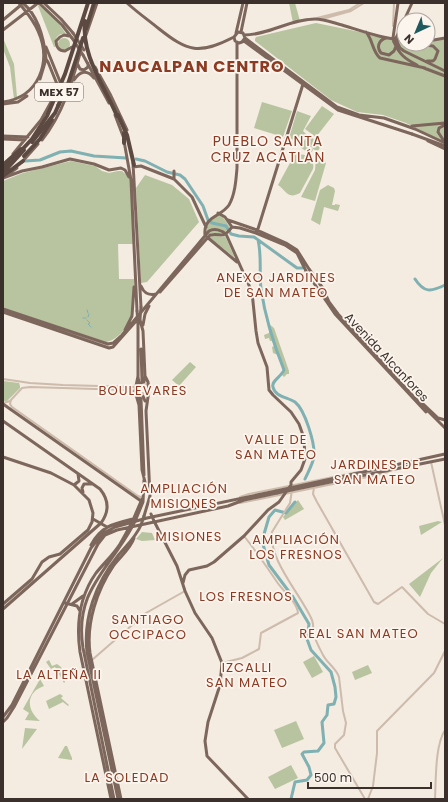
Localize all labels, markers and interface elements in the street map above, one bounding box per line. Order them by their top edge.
north arrow [396,12,436,52]
text: N [401,31,418,48]
district label: NAUCALPAN CENTRO [99,55,285,78]
road number: MEX 57 [35,83,83,101]
district label: PUEBLO SANTA CRUZ ACATLÁN [211,131,325,167]
district label: ANEXO JARDINES DE SAN MATEO [216,268,336,302]
street label: Avenida Alcanfores [341,309,433,405]
district label: BOULEVARES [98,381,188,400]
district label: VALLE DE SAN MATEO [235,430,317,464]
district label: JARDINES DE SAN MATEO [330,455,420,489]
district label: AMPLIACIÓN MISIONES [140,479,228,513]
district label: MISIONES [156,527,222,546]
district label: AMPLIACIÓN LOS FRESNOS [249,530,343,564]
district label: LOS FRESNOS [199,587,293,606]
district label: SANTIAGO OCCIPACO [109,610,187,644]
district label: REAL SAN MATEO [299,624,419,643]
district label: IZCALLI SAN MATEO [206,658,288,692]
district label: LA ALTEÑA II [16,665,102,684]
scale bar [308,764,431,790]
district label: LA SOLEDAD [84,768,170,787]
text: 500 m [314,769,352,786]

